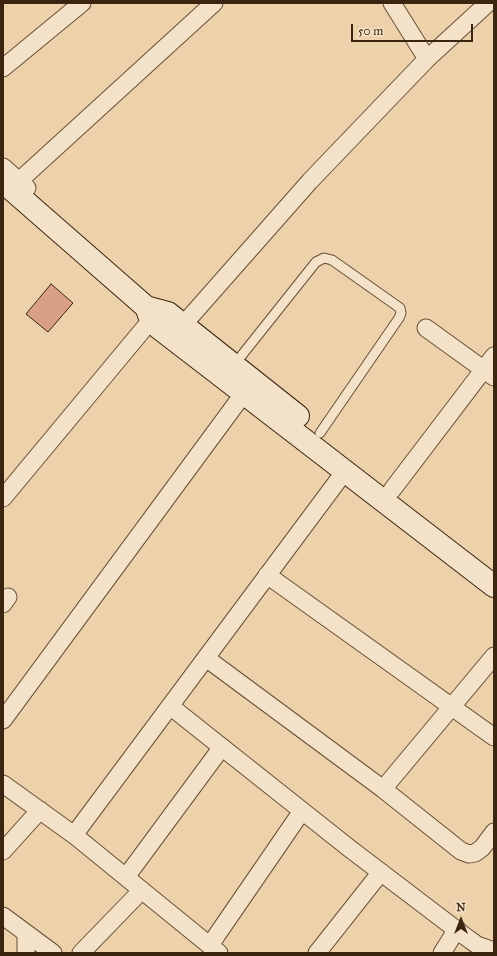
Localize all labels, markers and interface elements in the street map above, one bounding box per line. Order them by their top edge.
scale bar [353,16,475,42]
text: 50 m [358,24,383,38]
north arrow [441,900,481,940]
text: N [456,901,466,914]

